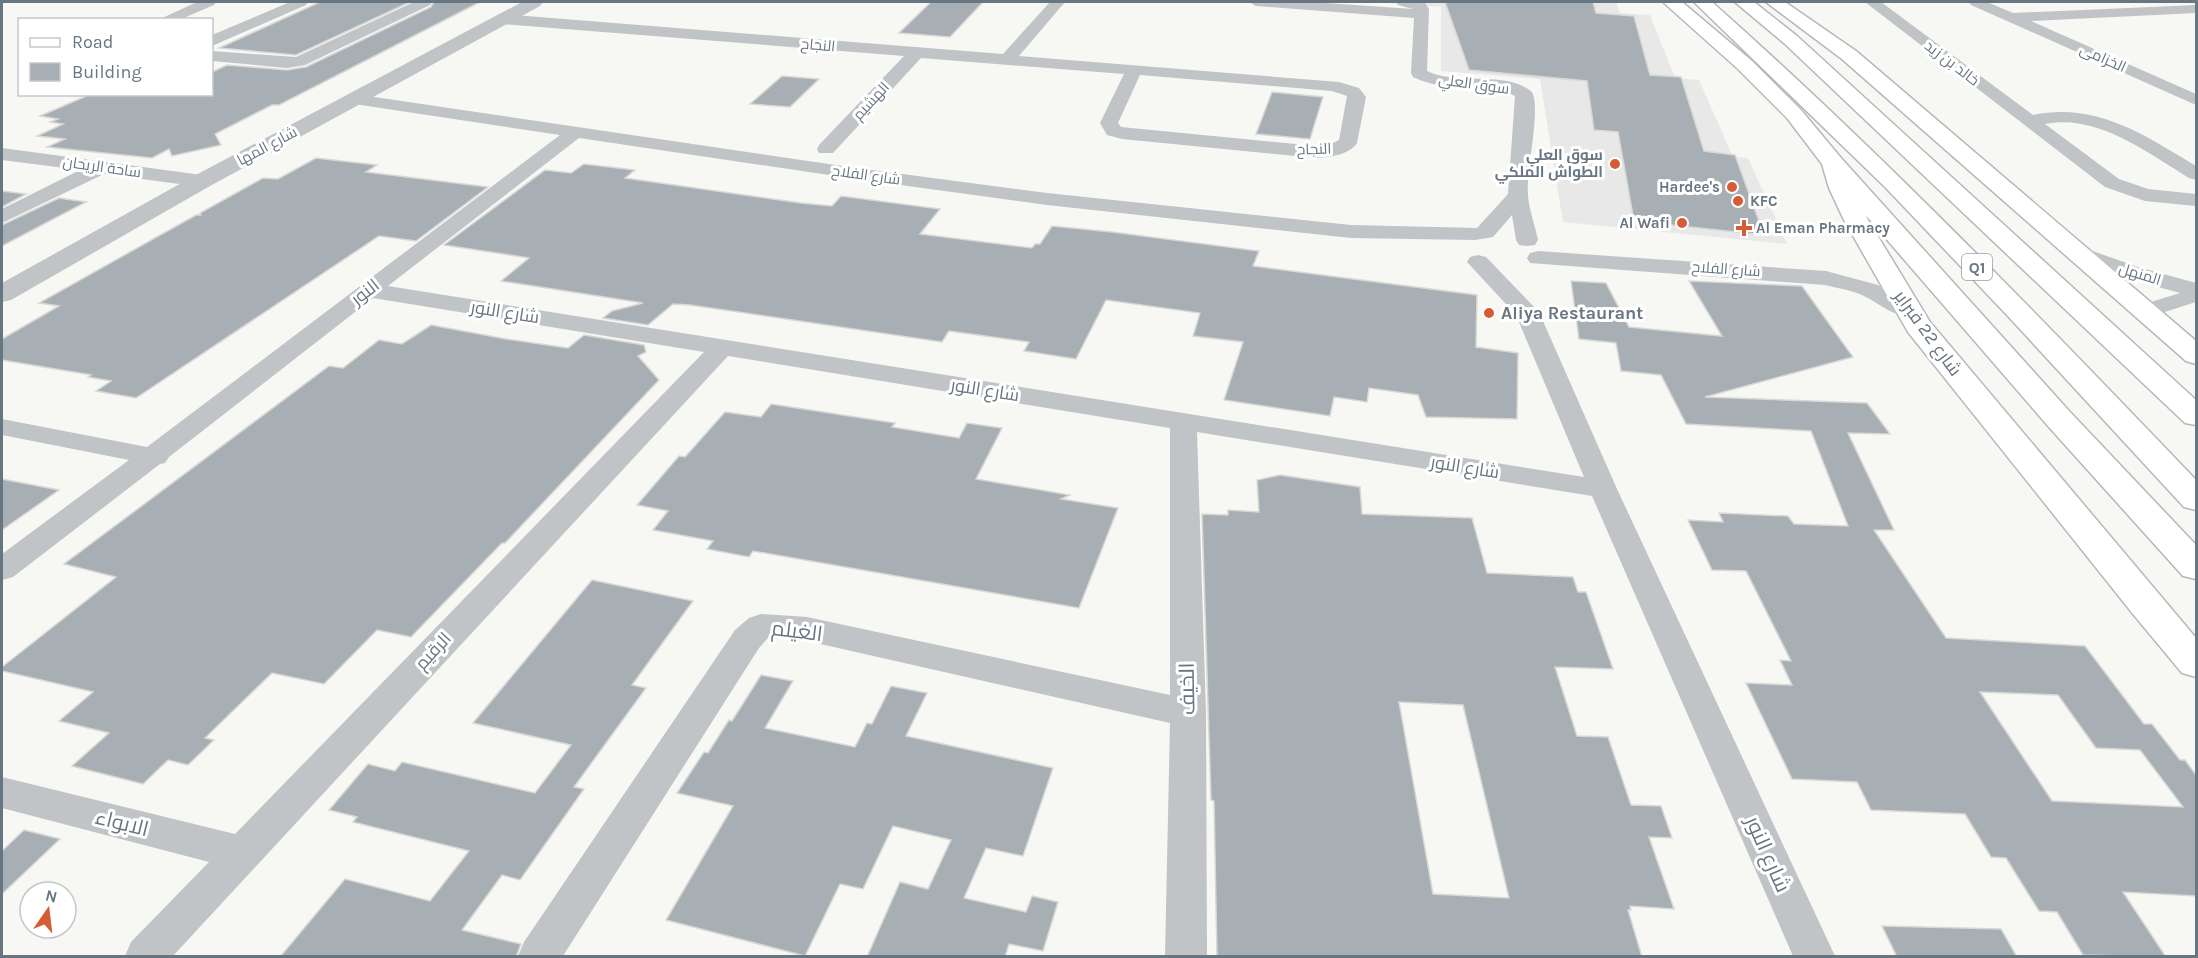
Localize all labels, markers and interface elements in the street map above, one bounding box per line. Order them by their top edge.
legend [18,18,213,96]
text: Road [72,31,113,53]
street label: النجاح [800,35,836,57]
street label: خالد بن زيد [1921,37,1983,90]
street label: الخزامى [2077,40,2129,77]
text: Building [72,61,142,83]
street label: سوق العلي [1437,70,1510,101]
street label: الهشيم [849,78,894,124]
street label: شارع المها [234,123,301,171]
street label: النجاح [1296,139,1332,161]
place label: سوق العلي الطواش الملكي [1495,146,1603,184]
street label: ساحة الريحان [62,153,142,182]
marker: سوق العلي الطواش الملكي [1608,157,1622,171]
street label: شارع الفلاح [830,161,901,191]
place label: Hardee's [1659,178,1720,196]
marker: Hardee's [1725,180,1739,194]
place label: KFC [1750,192,1778,210]
marker: KFC [1731,194,1745,208]
place label: Al Wafi [1619,214,1670,232]
marker: Al Wafi [1675,216,1689,230]
place label: Al Eman Pharmacy [1756,219,1890,237]
marker: Al Eman Pharmacy [1737,221,1751,235]
road number: Q1 [1962,254,1992,280]
street label: شارع الفلاح [1691,258,1761,282]
street label: المنهل [2116,259,2163,290]
street label: النور [346,274,384,311]
street label: شارع 22 فبراير [1888,285,1967,381]
street label: شارع النور [468,296,541,329]
place label: Aliya Restaurant [1501,302,1643,324]
marker: Aliya Restaurant [1482,306,1496,320]
street label: شارع النور [948,374,1021,407]
street label: شارع النور [1428,451,1501,484]
street label: الغيلم [770,616,824,648]
street label: الرقيم [410,628,457,675]
street label: الخيف [1175,663,1199,715]
street label: الابواء [93,805,151,841]
street label: شارع النور [1738,811,1795,897]
north arrow [18,880,78,940]
text: N [44,885,59,907]

